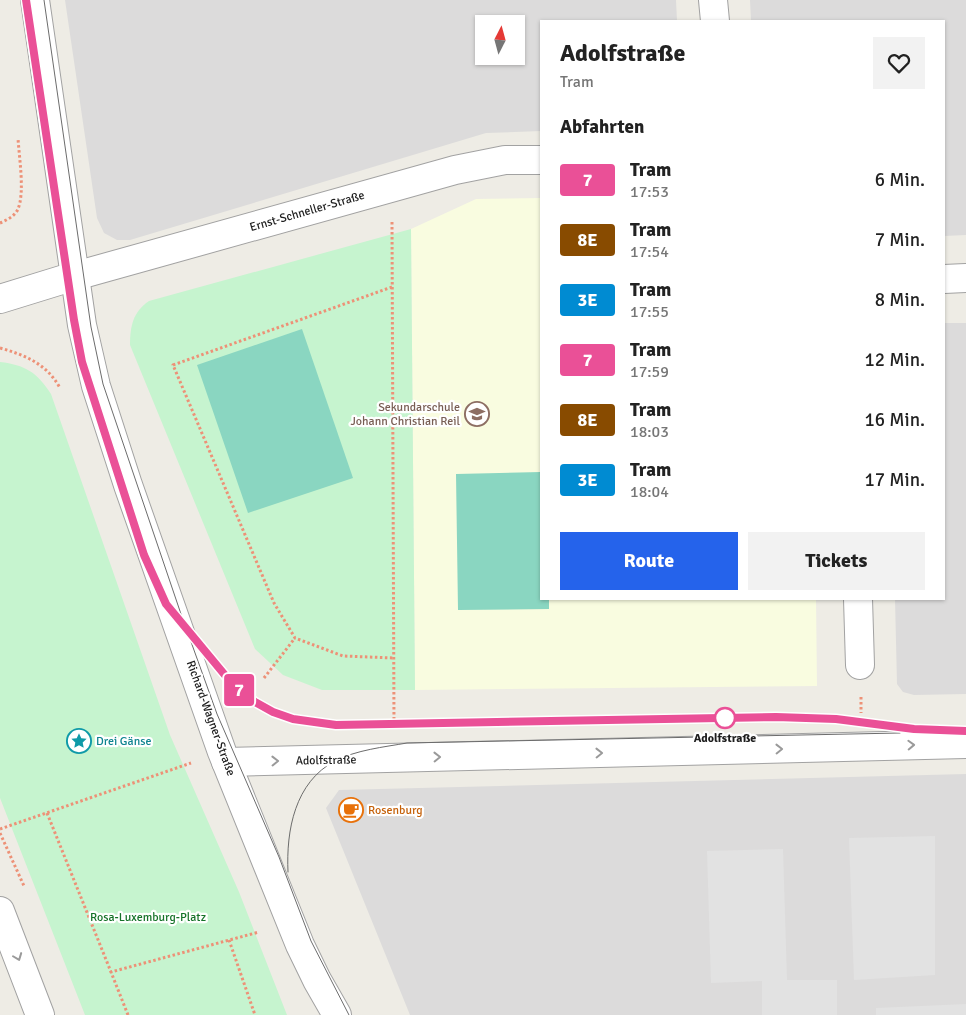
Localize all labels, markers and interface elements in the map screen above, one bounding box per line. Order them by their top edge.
north arrow [475,15,525,65]
map controls [475,15,525,65]
button: heart [873,37,925,89]
text: Adolfstraße [560,38,685,68]
text: Tram [560,72,594,92]
text: Abfahrten [560,115,644,139]
text: Tram [630,158,671,182]
text: 6 Min. [875,168,925,192]
text: 7 [583,169,592,191]
text: 17:53 [630,182,669,202]
street label: Ernst-Schneller-Straße [248,188,366,235]
text: Tram [630,218,671,242]
text: 7 Min. [875,228,925,252]
text: 8E [577,229,598,251]
text: 17:54 [630,242,669,262]
text: Tram [630,278,671,302]
text: 8 Min. [875,288,925,312]
text: 3E [577,289,598,311]
text: 17:55 [630,302,669,322]
text: Tram [630,338,671,362]
text: 12 Min. [864,348,925,372]
text: 7 [583,349,592,371]
text: 17:59 [630,362,669,382]
text: Tram [630,398,671,422]
place label: Sekundarschule Johann Christian Reil [350,400,460,429]
school or university icon: Sekundarschule Johann Christian Reil [464,401,490,427]
text: 16 Min. [864,408,925,432]
text: 8E [577,409,598,431]
text: 18:03 [630,422,669,442]
text: Tram [630,458,671,482]
text: 17 Min. [864,468,925,492]
text: 3E [577,469,598,491]
text: 18:04 [630,482,669,502]
button: Route [560,532,738,590]
button: Tickets [748,532,925,590]
street label: Richard-Wagner-Straße [183,658,238,778]
line badge: 7 [223,674,255,706]
text: 7 [234,679,244,701]
marker: Adolfstraße [714,707,736,729]
place icon: Drei Gänse [66,728,92,754]
place label: Adolfstraße [694,731,756,746]
place label: Drei Gänse [96,734,151,749]
one-way arrow [907,740,915,750]
one-way arrow [776,743,784,754]
one-way arrow [596,748,604,758]
street label: Adolfstraße [296,752,356,769]
one-way arrow [433,752,441,763]
one-way arrow [271,756,279,766]
cafe icon: Rosenburg [338,797,364,823]
place label: Rosenburg [368,803,423,818]
park label: Rosa-Luxemburg-Platz [90,910,206,925]
one-way arrow [11,952,22,961]

